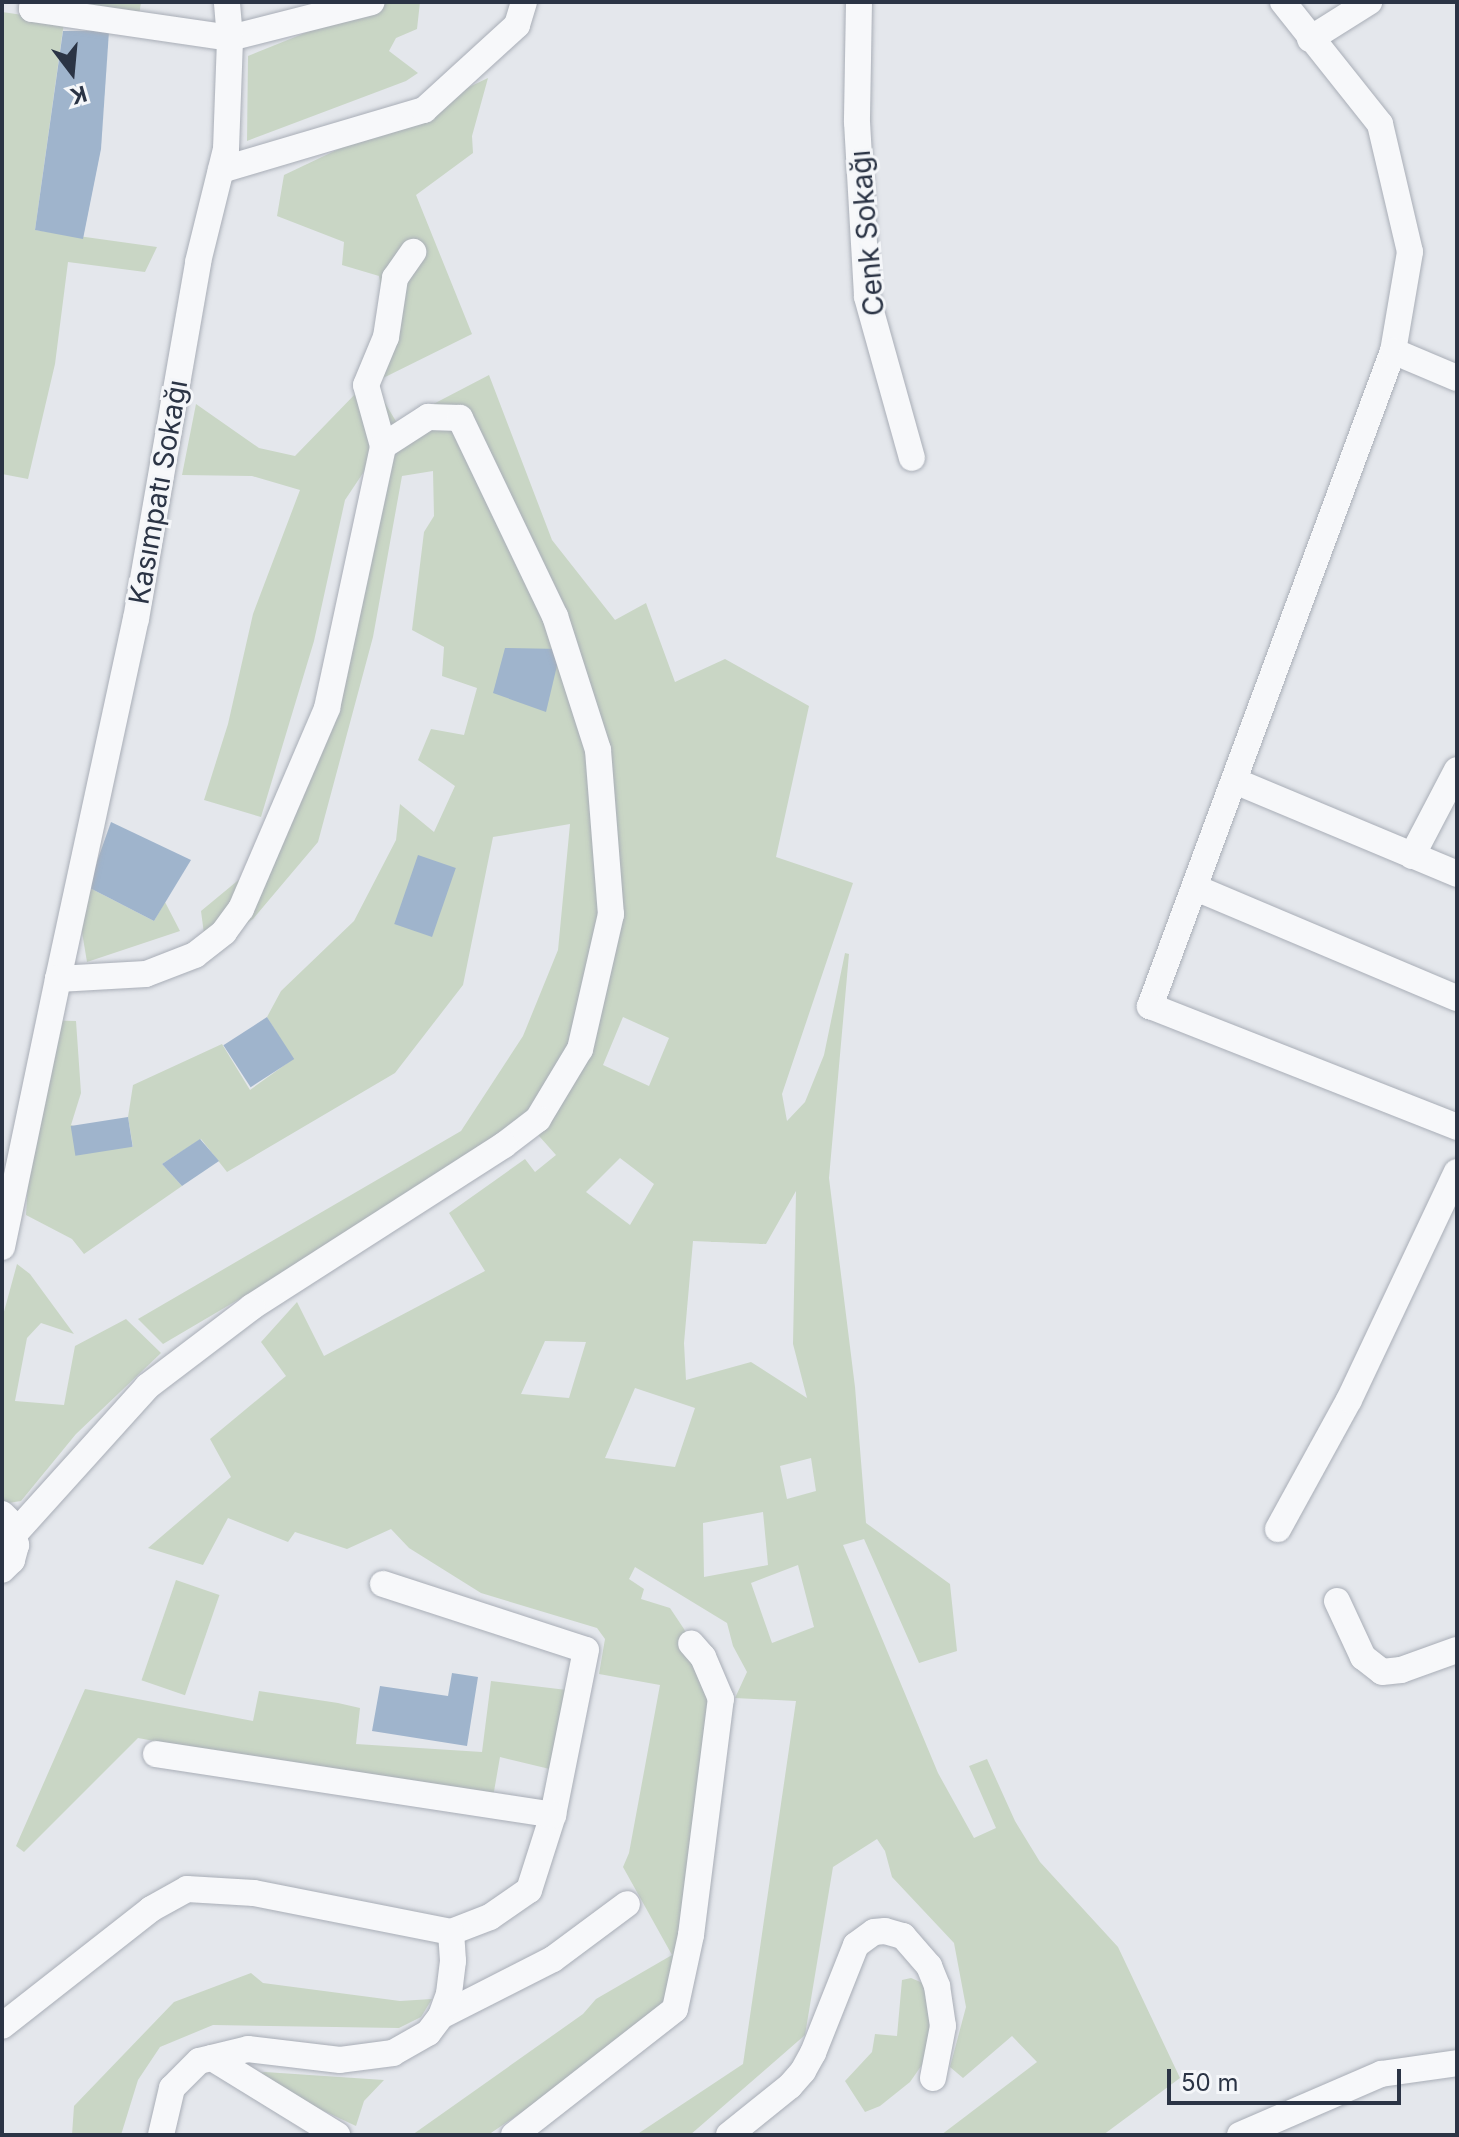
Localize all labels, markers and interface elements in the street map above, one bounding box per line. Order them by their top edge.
north arrow [32,32,112,112]
text: K [67,80,90,110]
street label: Cenk Sokağı [843,149,891,317]
street label: Kasımpatı Sokağı [122,377,194,607]
scale bar [1171,2053,1405,2103]
text: 50 m [1181,2068,1239,2097]

